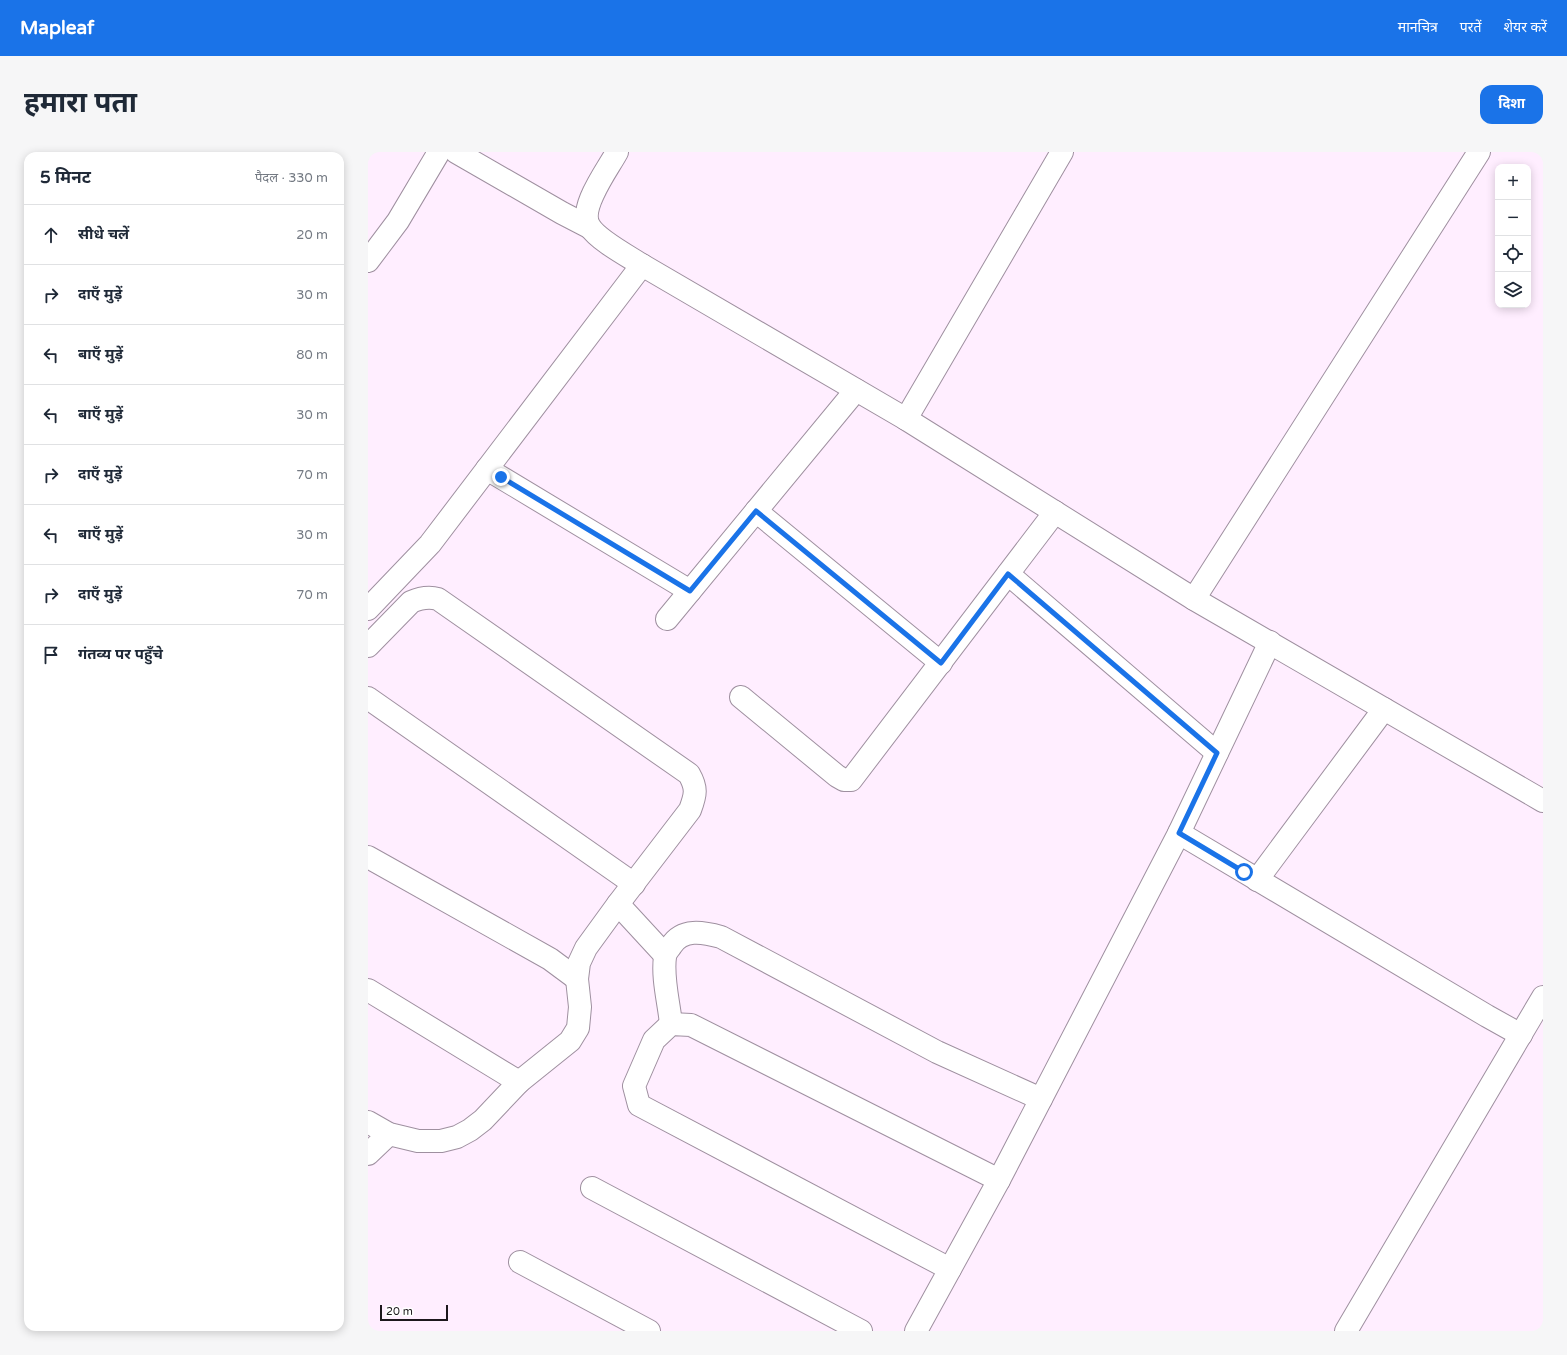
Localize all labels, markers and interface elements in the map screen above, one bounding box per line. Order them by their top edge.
text: Mapleaf [20,17,94,39]
text: मानचित्र [1398,19,1438,36]
text: परतें [1460,19,1482,36]
text: शेयर करें [1504,19,1547,36]
button: दिशा [1480,85,1543,124]
text: हमारा पता [24,86,137,120]
map controls [1495,164,1531,308]
button: + [1495,164,1531,200]
text: 5 मिनट [40,167,91,188]
text: पैदल · 330 m [255,170,328,186]
button: − [1495,200,1531,236]
icon: ahead [40,224,62,246]
text: सीधे चलें [78,225,129,243]
text: 20 m [296,227,328,243]
button: locate [1495,236,1531,272]
button: layers [1495,272,1531,308]
icon: right [40,284,62,306]
text: दाएँ मुड़ें [78,285,122,303]
text: 30 m [296,287,328,303]
icon: left [40,344,62,366]
text: बाएँ मुड़ें [78,345,123,363]
text: 80 m [296,347,328,363]
icon: left [40,404,62,426]
text: बाएँ मुड़ें [78,405,123,423]
text: 30 m [296,407,328,423]
icon: right [40,464,62,486]
text: दाएँ मुड़ें [78,465,122,483]
text: 70 m [296,467,328,483]
route end [492,468,510,486]
icon: left [40,524,62,546]
text: बाएँ मुड़ें [78,525,123,543]
text: 30 m [296,527,328,543]
icon: right [40,584,62,606]
text: दाएँ मुड़ें [78,585,122,603]
text: 70 m [296,587,328,603]
icon: arrive [40,644,62,666]
text: गंतव्य पर पहुँचे [78,645,163,663]
route start [1235,863,1253,881]
scale bar [380,1303,448,1322]
text: 20 m [386,1305,413,1318]

